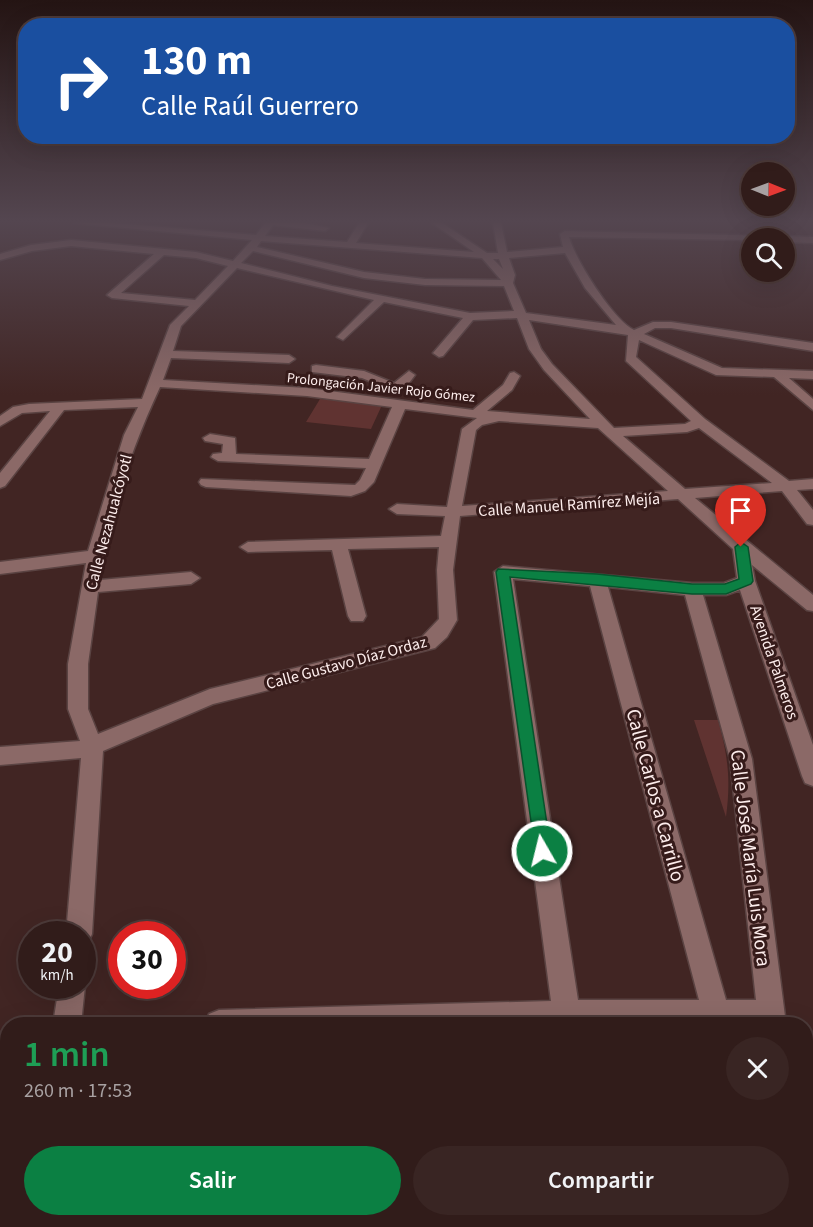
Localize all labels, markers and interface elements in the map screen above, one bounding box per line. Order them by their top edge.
text: 130 m [141,31,252,91]
icon: right [42,42,120,120]
text: Calle Raúl Guerrero [141,87,359,126]
north arrow [741,162,795,216]
map controls [741,162,795,282]
button: search [741,228,795,282]
street label: Prolongación Javier Rojo Gómez [286,368,476,408]
street label: Calle Nezahualcóyotl [80,452,138,593]
pin [715,485,766,547]
street label: Calle Manuel Ramírez Mejía [478,488,661,522]
icon: arrive [724,494,757,527]
street label: Avenida Palmeros [744,602,804,723]
street label: Calle Gustavo Díaz Ordaz [263,631,429,695]
street label: Calle Carlos a Carrillo [619,706,692,885]
street label: Calle José María Luis Mora [723,748,777,968]
position arrow [510,819,574,883]
speed limit sign: 30 [108,921,186,999]
text: 20 [41,931,73,974]
text: km/h [40,965,74,986]
text: 1 min [24,1029,110,1080]
button: close [726,1037,789,1100]
text: 260 m · 17:53 [24,1077,132,1105]
button: Salir [24,1146,401,1215]
button: Compartir [413,1146,789,1215]

